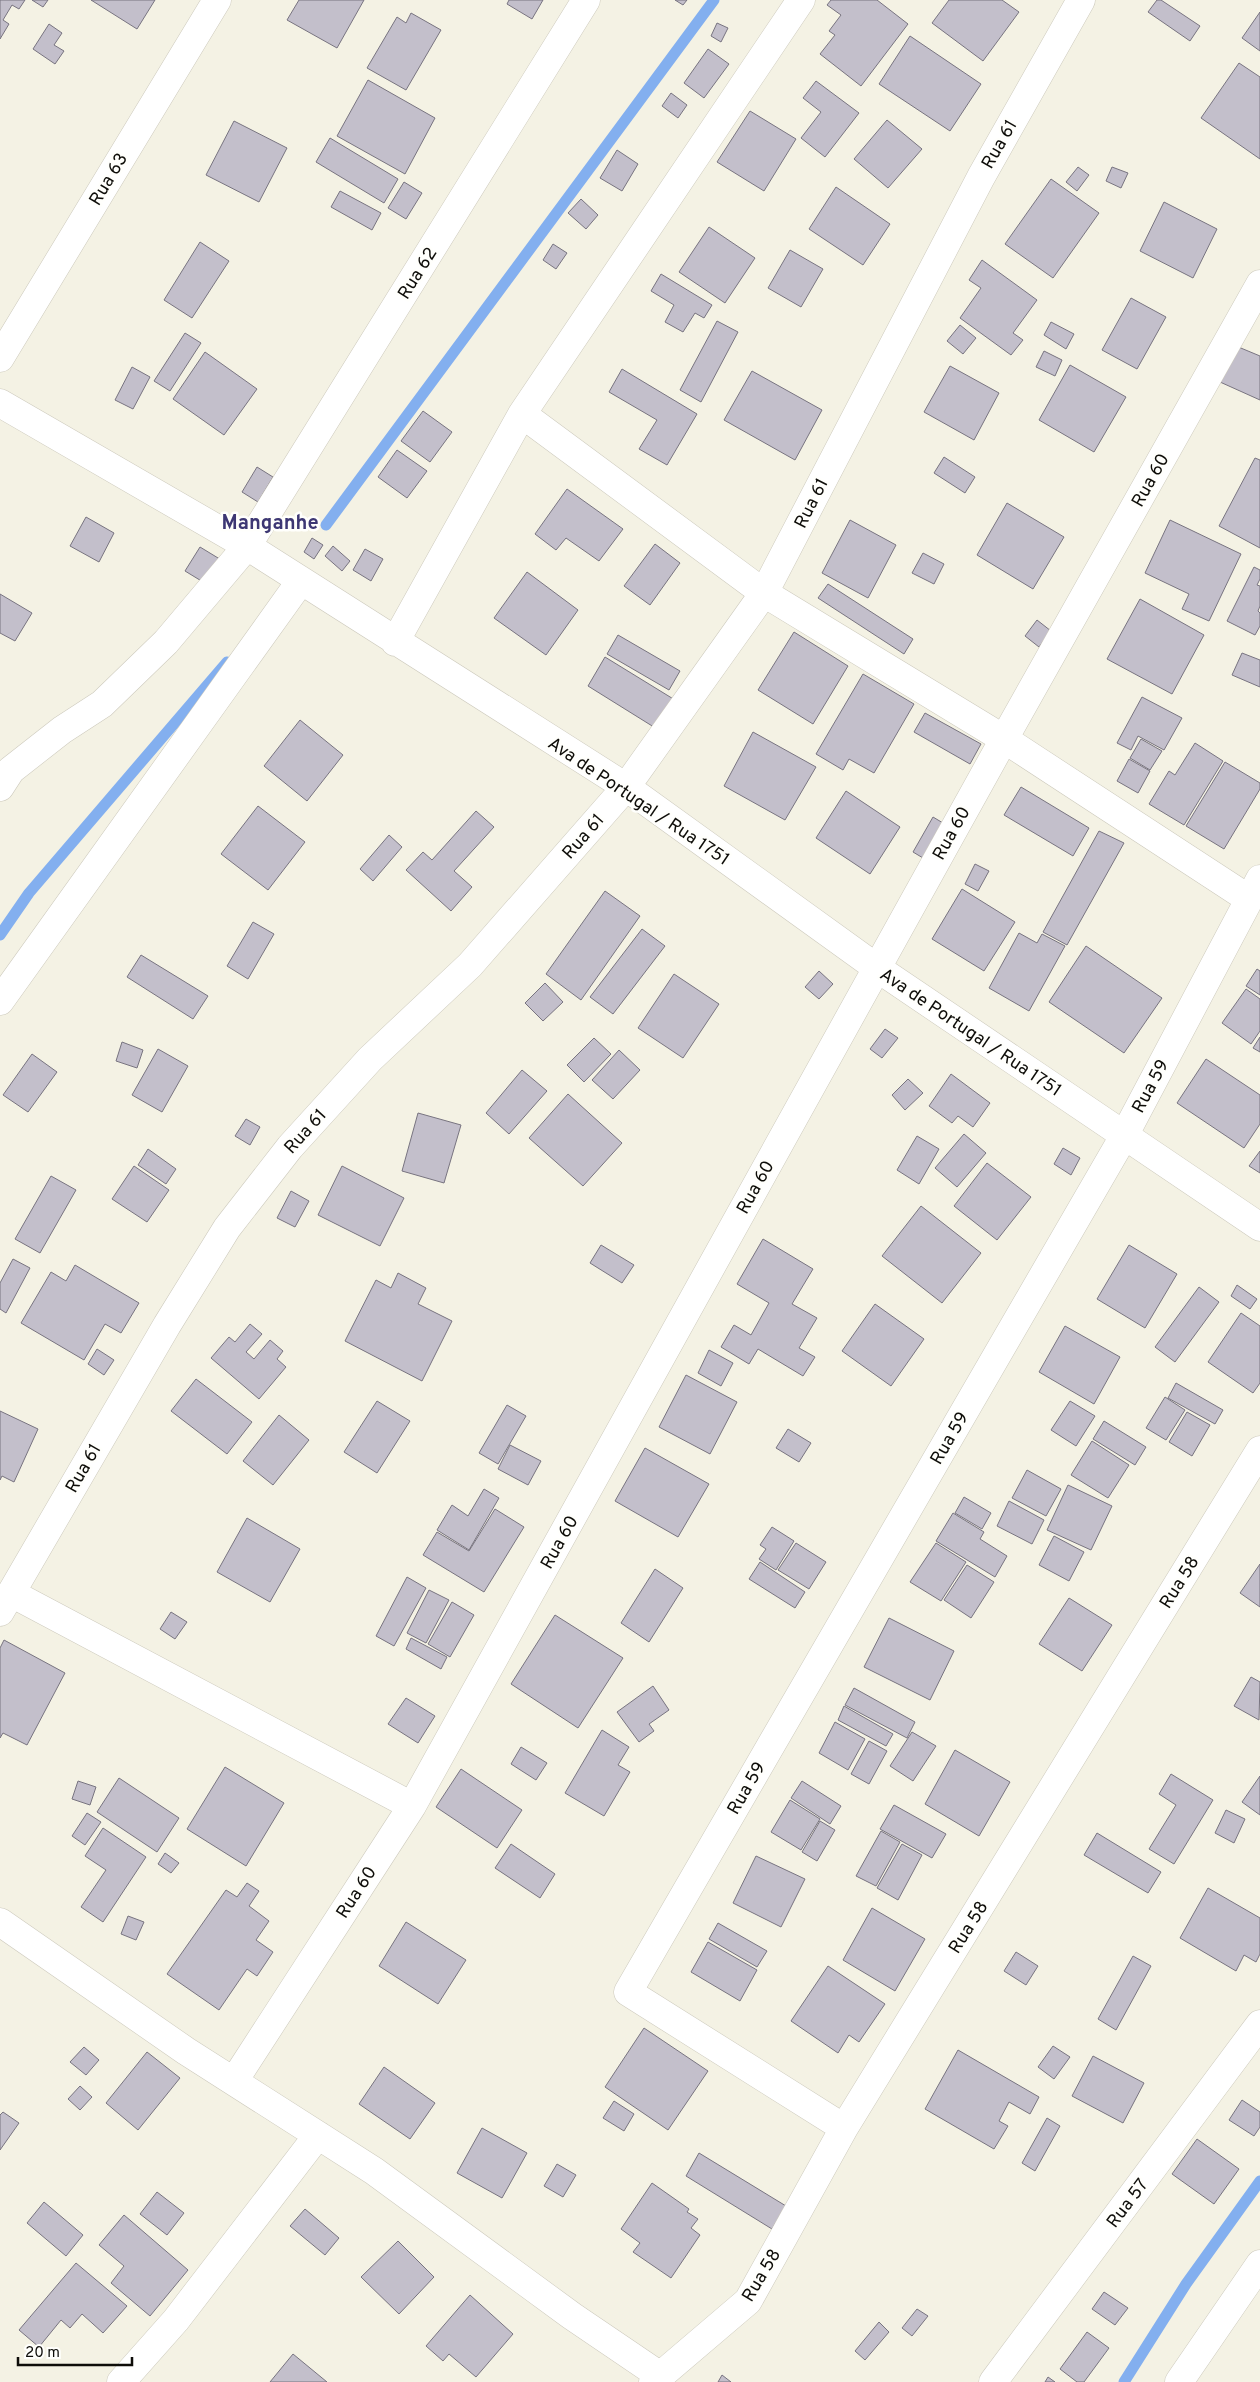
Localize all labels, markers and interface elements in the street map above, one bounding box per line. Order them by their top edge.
street label: Rua 61 [977,116,1024,174]
street label: Rua 63 [85,149,134,210]
street label: Rua 62 [393,243,443,304]
street label: Rua 60 [1127,450,1175,512]
street label: Rua 61 [790,475,835,533]
district label: Manganhe [221,511,319,537]
street label: Ava de Portugal / Rua 1751 [543,733,733,872]
street label: Rua 60 [928,803,976,865]
street label: Rua 61 [558,809,610,865]
street label: Ava de Portugal / Rua 1751 [875,964,1065,1103]
street label: Rua 59 [1128,1056,1175,1117]
street label: Rua 61 [280,1105,332,1159]
street label: Rua 60 [732,1157,780,1219]
street label: Rua 59 [926,1408,975,1469]
street label: Rua 61 [61,1440,108,1498]
street label: Rua 60 [536,1512,584,1574]
street label: Rua 58 [1155,1552,1205,1613]
street label: Rua 59 [723,1758,772,1819]
street label: Rua 60 [332,1862,383,1923]
street label: Rua 58 [944,1897,994,1958]
street label: Rua 57 [1102,2175,1154,2233]
street label: Rua 58 [738,2245,787,2306]
scale bar [18,2334,131,2366]
text: 20 m [25,2344,60,2363]

